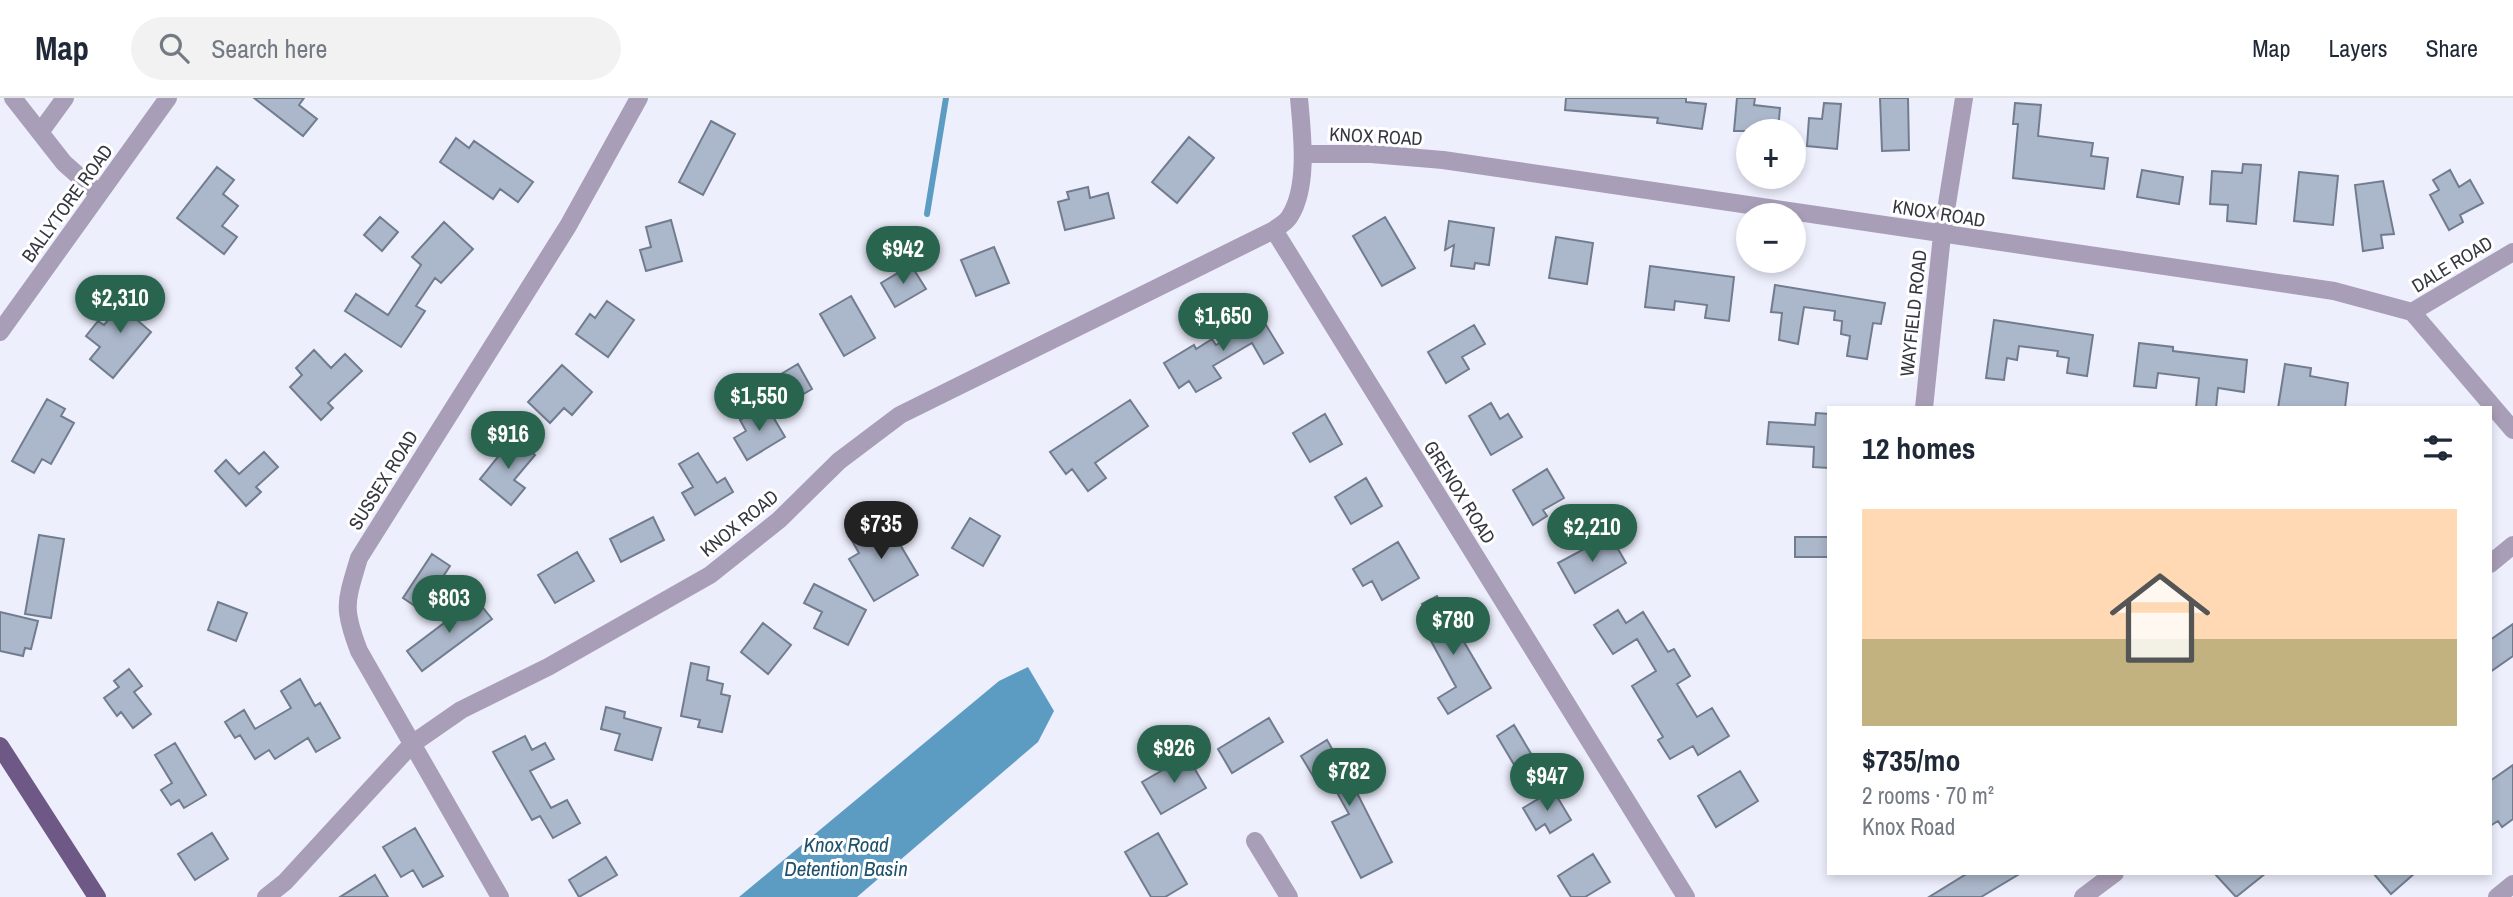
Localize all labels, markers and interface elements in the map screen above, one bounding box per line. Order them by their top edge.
search box [131,17,621,80]
text: Map [35,26,89,70]
icon: search [155,29,193,67]
text: Search here [211,31,327,66]
text: Map [2252,32,2290,64]
text: Layers [2328,32,2387,64]
text: Share [2425,32,2478,64]
map controls [1736,119,1806,273]
button: + [1736,119,1806,189]
street label: KNOX ROAD [1329,121,1423,151]
street label: BALLYTORE ROAD [15,139,119,267]
street label: KNOX ROAD [1891,193,1987,233]
button: − [1736,203,1806,273]
pin: $942 [862,226,944,286]
street label: DALE ROAD [2407,230,2497,298]
text: $942 [882,233,924,264]
street label: WAYFIELD ROAD [1893,248,1933,378]
pin: $2,310 [63,275,177,335]
text: $2,310 [91,282,149,313]
pin: $1,650 [1166,294,1280,353]
text: $1,650 [1194,300,1252,331]
pin: $1,550 [702,374,816,433]
text: $1,550 [730,380,788,411]
pin: $916 [467,412,549,471]
text: $916 [487,418,529,449]
street label: SUSSEX ROAD [342,425,424,535]
text: 12 homes [1862,428,1976,468]
icon: filters [2419,429,2457,467]
street label: GRENOX ROAD [1418,436,1502,548]
street label: KNOX ROAD [694,483,784,563]
pin: $735 [840,502,922,561]
pin: $2,210 [1535,504,1649,564]
text: $735 [860,508,902,539]
text: $2,210 [1563,511,1621,542]
icon: home [2097,555,2223,681]
pin: $803 [408,575,490,635]
text: $803 [428,582,470,613]
pin: $780 [1412,598,1494,657]
text: $780 [1432,604,1474,635]
pin: $926 [1133,726,1215,785]
text: $926 [1153,732,1195,763]
text: $735/mo [1862,740,1960,780]
pin: $782 [1308,748,1390,808]
pin: $947 [1506,754,1588,813]
text: $782 [1328,755,1370,786]
text: $947 [1526,760,1568,791]
text: 2 rooms · 70 m² [1862,780,1994,811]
text: Knox Road [1862,811,1955,842]
water label: Knox Road Detention Basin [784,830,908,883]

